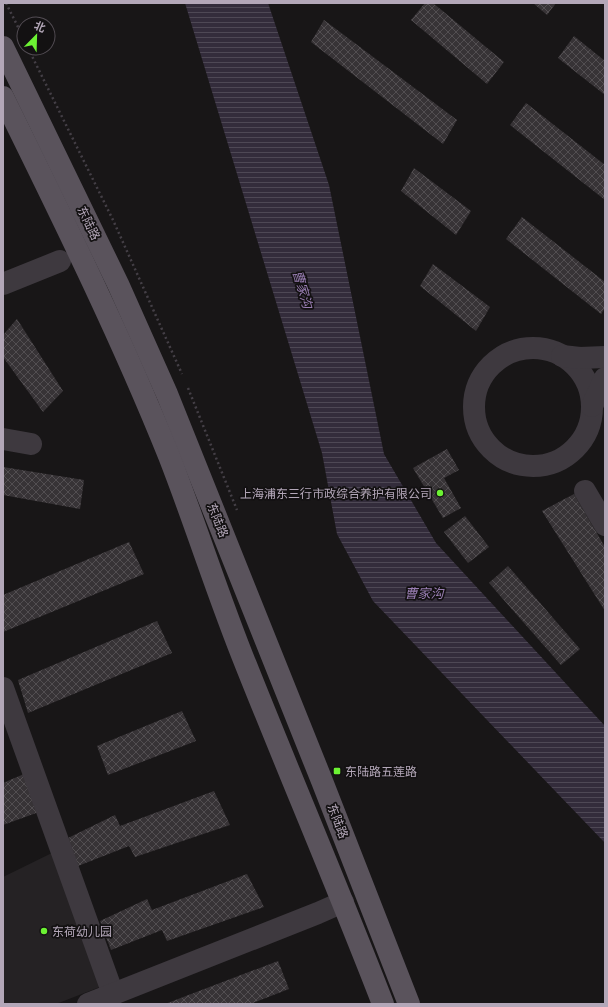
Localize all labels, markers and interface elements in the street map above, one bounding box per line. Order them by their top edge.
north arrow [16,16,56,56]
text: 北 [32,17,48,35]
street label: 东陆路 [73,203,105,243]
water label: 曹家沟 [289,268,318,312]
place label: 上海浦东三行市政综合养护有限公司 [240,485,432,502]
marker: 上海浦东三行市政综合养护有限公司 [435,488,445,498]
street label: 东陆路 [203,500,233,540]
water label: 曹家沟 [404,584,445,602]
place label: 东陆路五莲路 [345,763,417,780]
marker: 东陆路五莲路 [332,766,342,776]
street label: 东陆路 [324,801,352,841]
place label: 东荷幼儿园 [52,923,112,940]
marker: 东荷幼儿园 [39,926,49,936]

